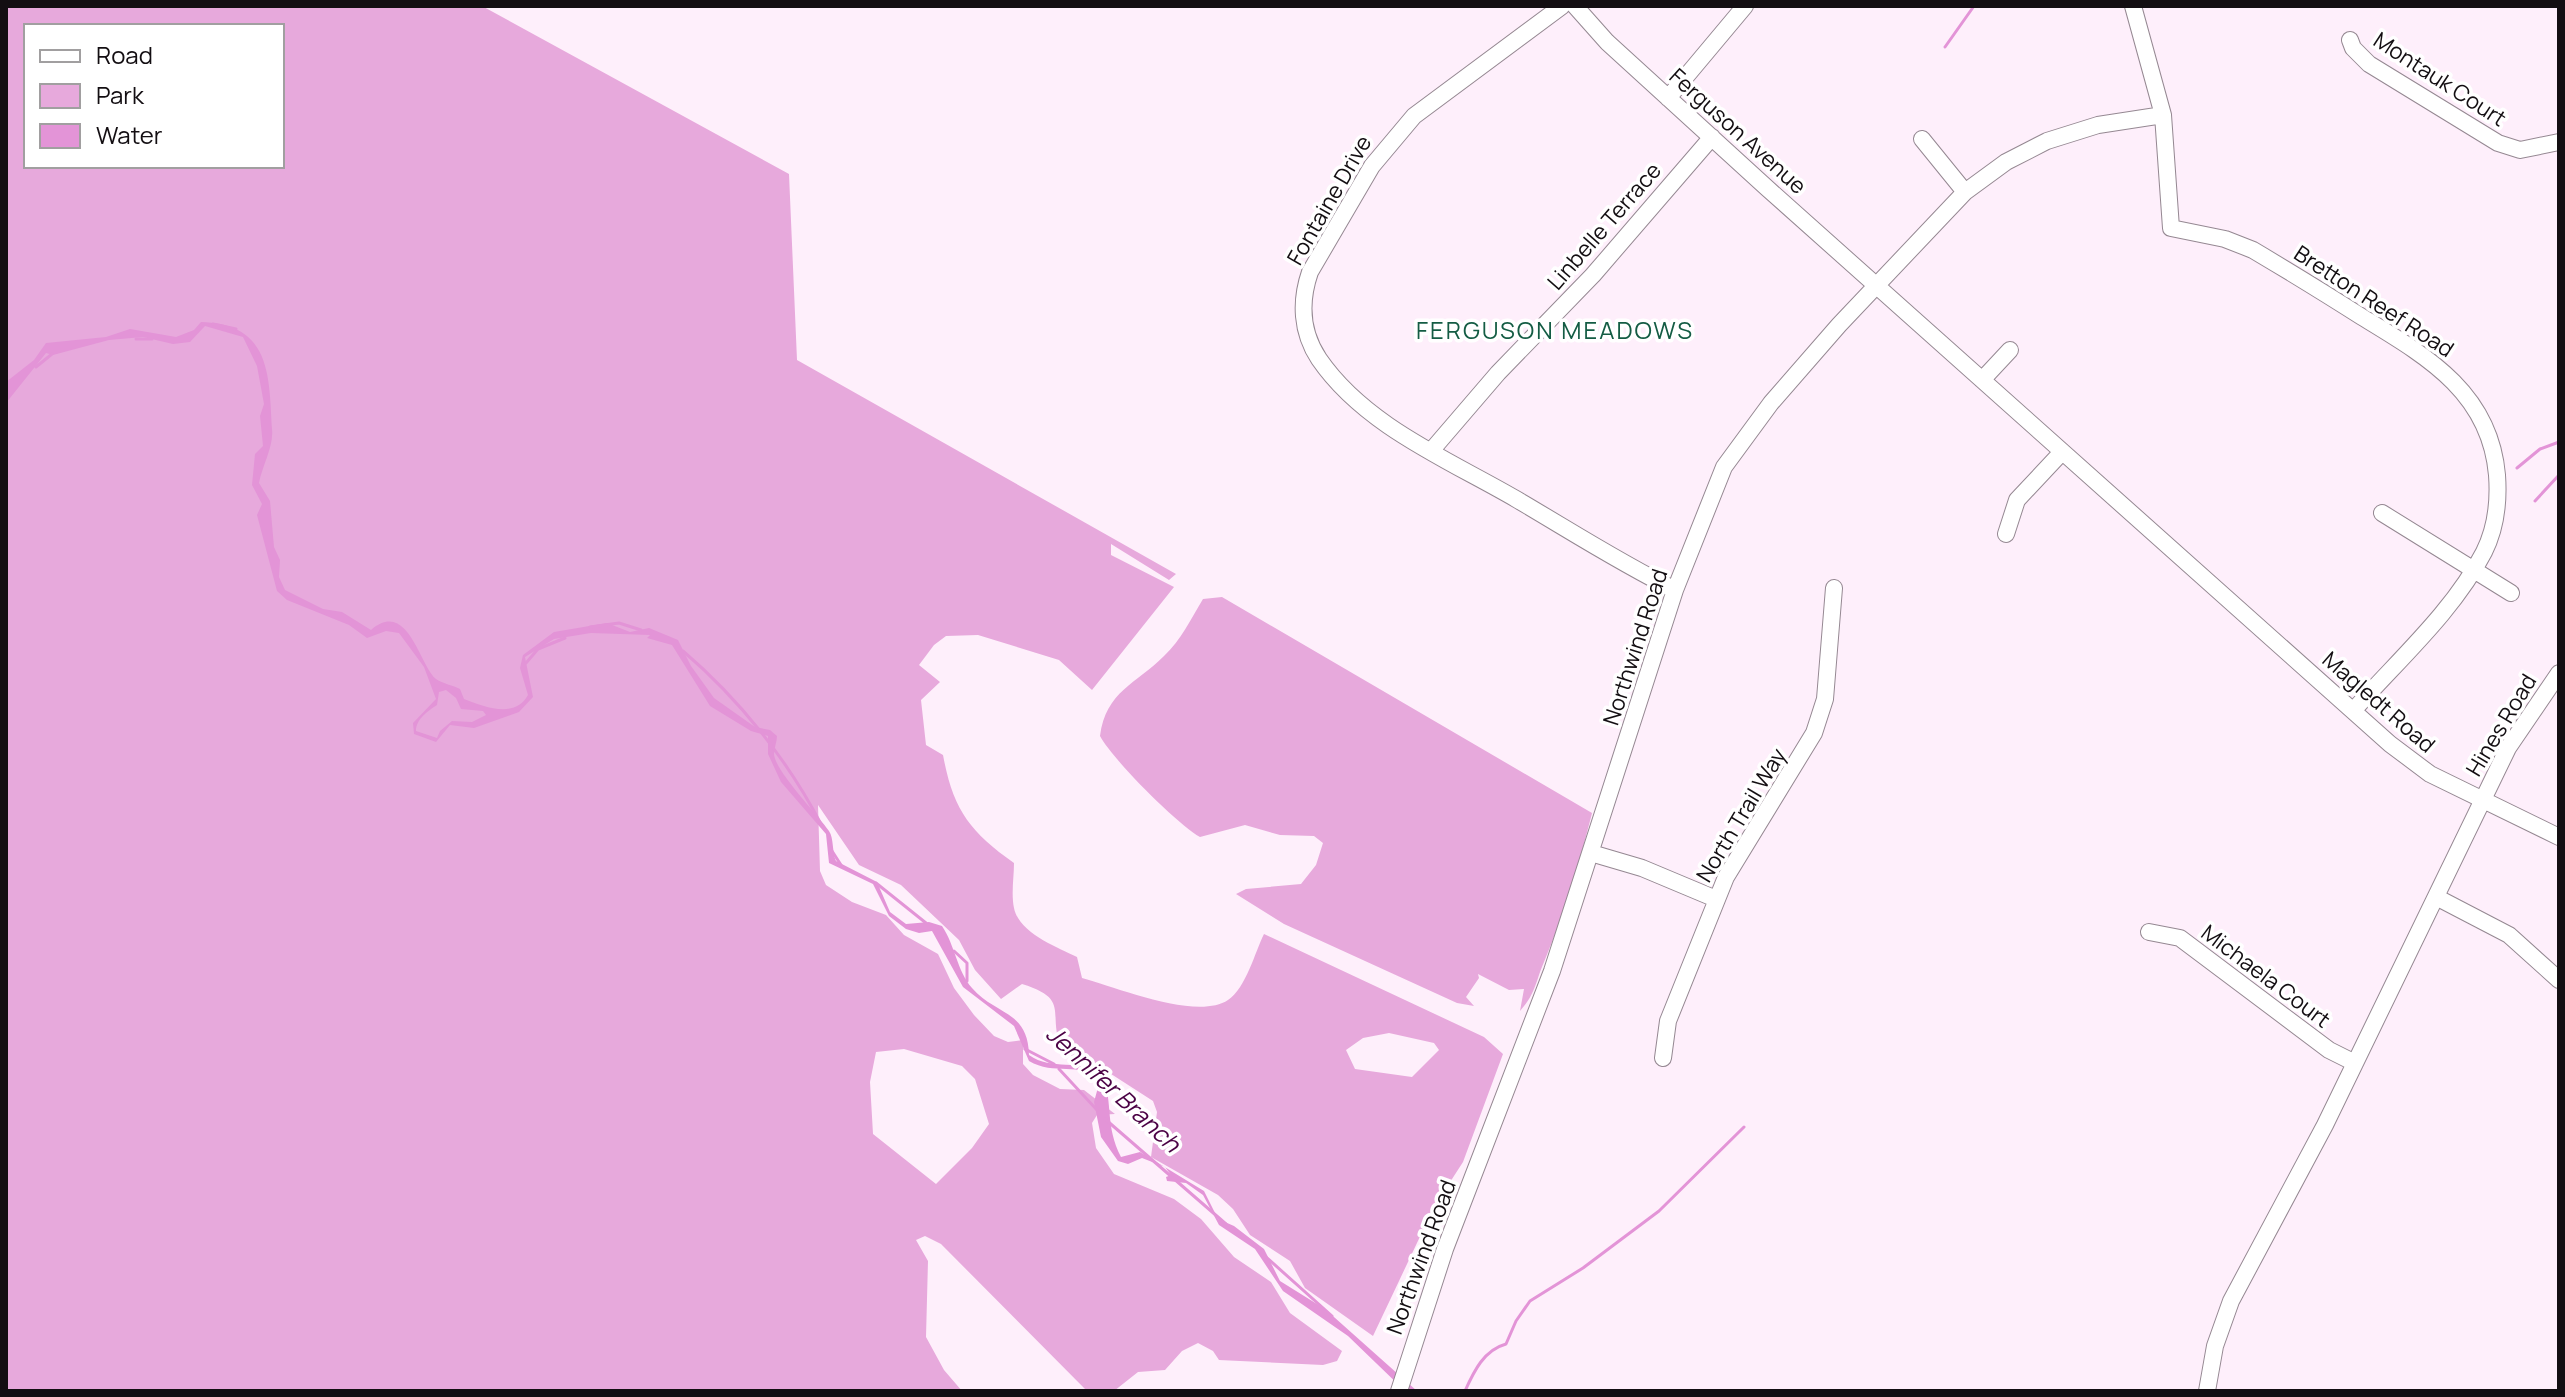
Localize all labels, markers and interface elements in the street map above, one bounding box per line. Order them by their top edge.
legend [24,24,284,168]
street label: Montauk Court [2368,25,2512,133]
text: Road [96,38,153,71]
street label: Ferguson Avenue [1663,61,1813,201]
text: Park [96,78,145,111]
text: Water [96,118,163,151]
street label: Fontaine Drive [1280,130,1378,270]
street label: Linbelle Terrace [1540,156,1668,296]
street label: Bretton Reef Road [2288,238,2460,364]
district label: FERGUSON MEADOWS [1416,313,1694,346]
street label: Northwind Road [1596,565,1674,729]
street label: Magledt Road [2316,645,2442,759]
street label: Hines Road [2459,668,2543,782]
street label: North Trail Way [1689,742,1793,888]
street label: Michaela Court [2195,918,2337,1035]
water label: Jennifer Branch [1040,1017,1189,1159]
street label: Northwind Road [1379,1176,1463,1338]

